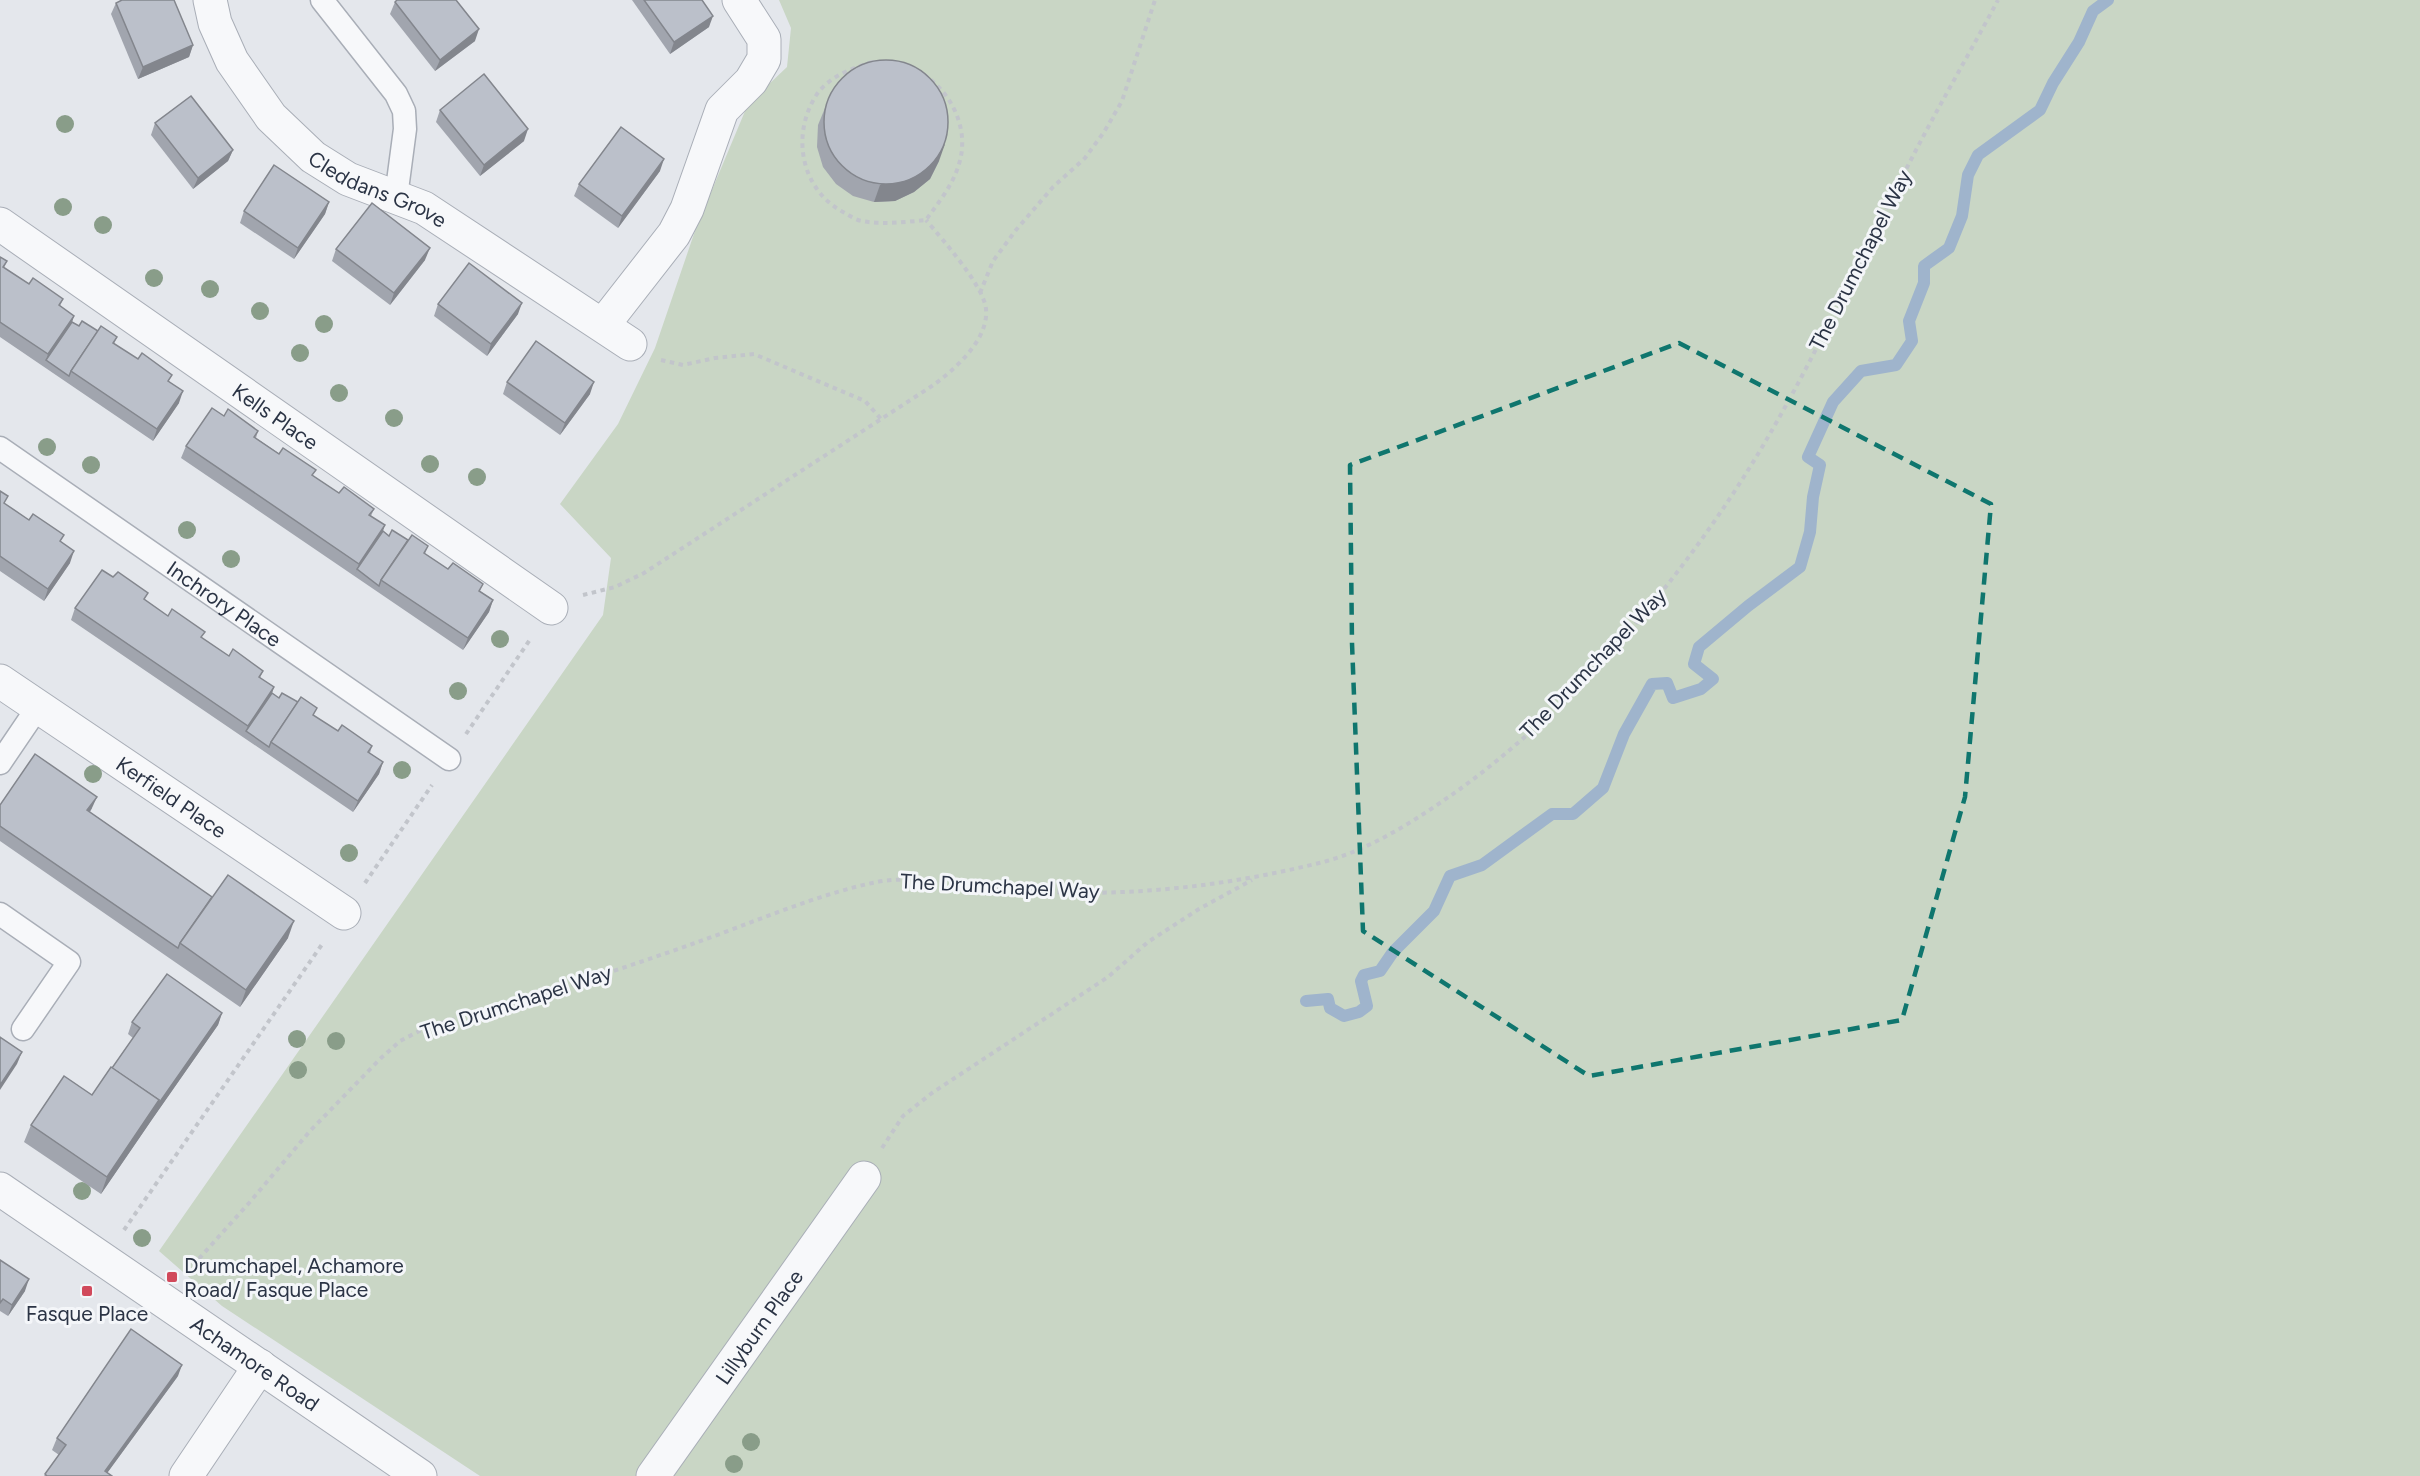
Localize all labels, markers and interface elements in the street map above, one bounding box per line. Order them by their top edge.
street label: Cleddans Grove [304,145,452,232]
street label: The Drumchapel Way [1804,165,1916,355]
street label: Kells Place [228,378,323,455]
street label: Inchrory Place [162,555,286,652]
street label: The Drumchapel Way [1515,583,1671,743]
street label: Kerfield Place [112,751,232,843]
street label: The Drumchapel Way [900,868,1100,904]
street label: The Drumchapel Way [417,959,615,1045]
place label: Drumchapel, Achamore Road/ Fasque Place [184,1253,404,1302]
street label: Lillyburn Place [710,1265,808,1389]
marker: Drumchapel, Achamore Road/ Fasque Place [165,1270,179,1284]
marker: Fasque Place [80,1284,94,1298]
place label: Fasque Place [26,1301,148,1326]
street label: Achamore Road [186,1311,324,1416]

